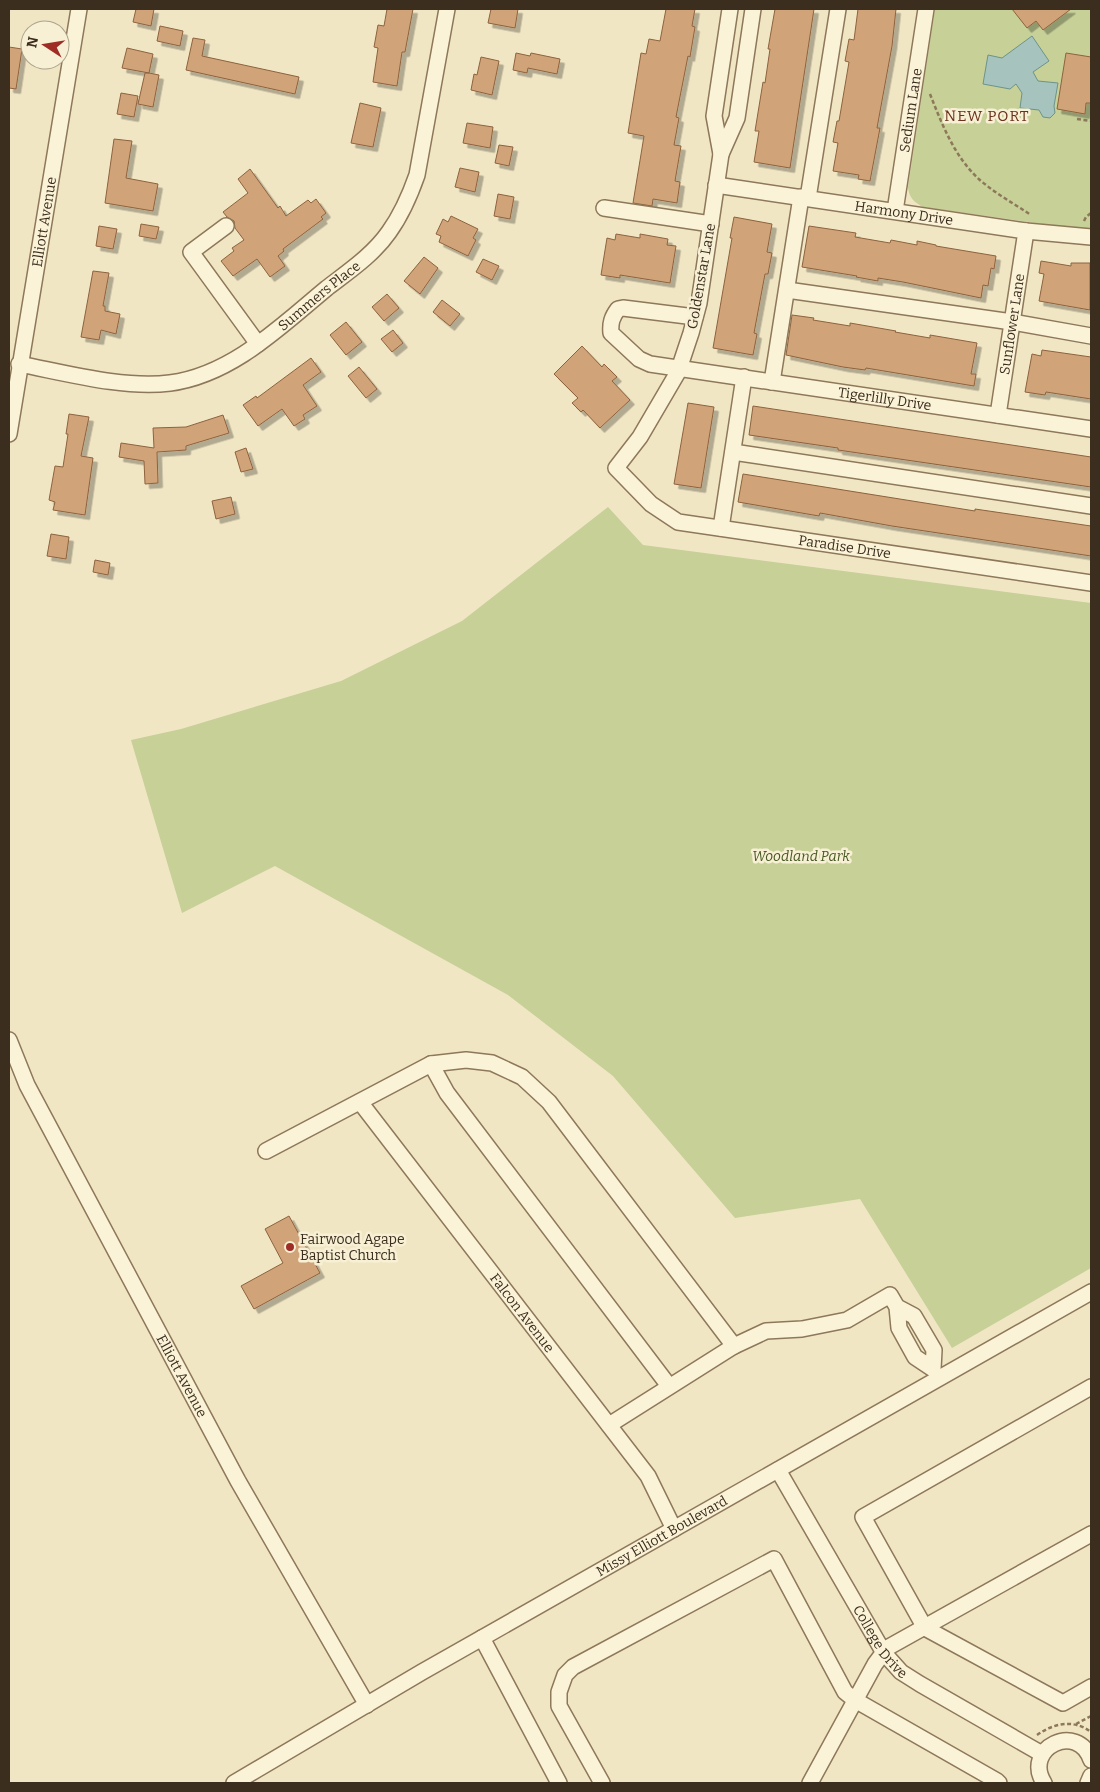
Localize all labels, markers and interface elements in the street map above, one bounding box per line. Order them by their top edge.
north arrow [20,20,70,70]
text: N [23,35,42,49]
street label: Sedium Lane [896,67,926,154]
district label: NEW PORT [944,107,1030,125]
street label: Elliott Avenue [29,176,60,268]
street label: Harmony Drive [854,198,954,229]
street label: Goldenstar Lane [684,222,719,330]
street label: Summers Place [275,258,364,335]
street label: Sunflower Lane [996,272,1028,376]
street label: Tigerlilly Drive [837,384,933,414]
street label: Paradise Drive [797,532,892,562]
park label: Woodland Park [752,848,850,865]
place label: Fairwood Agape Baptist Church [300,1231,405,1264]
marker: Fairwood Agape Baptist Church [284,1241,296,1253]
street label: Falcon Avenue [486,1270,558,1356]
street label: Elliott Avenue [153,1332,210,1420]
street label: Missy Elliott Boulevard [593,1492,731,1580]
street label: College Drive [849,1602,910,1683]

